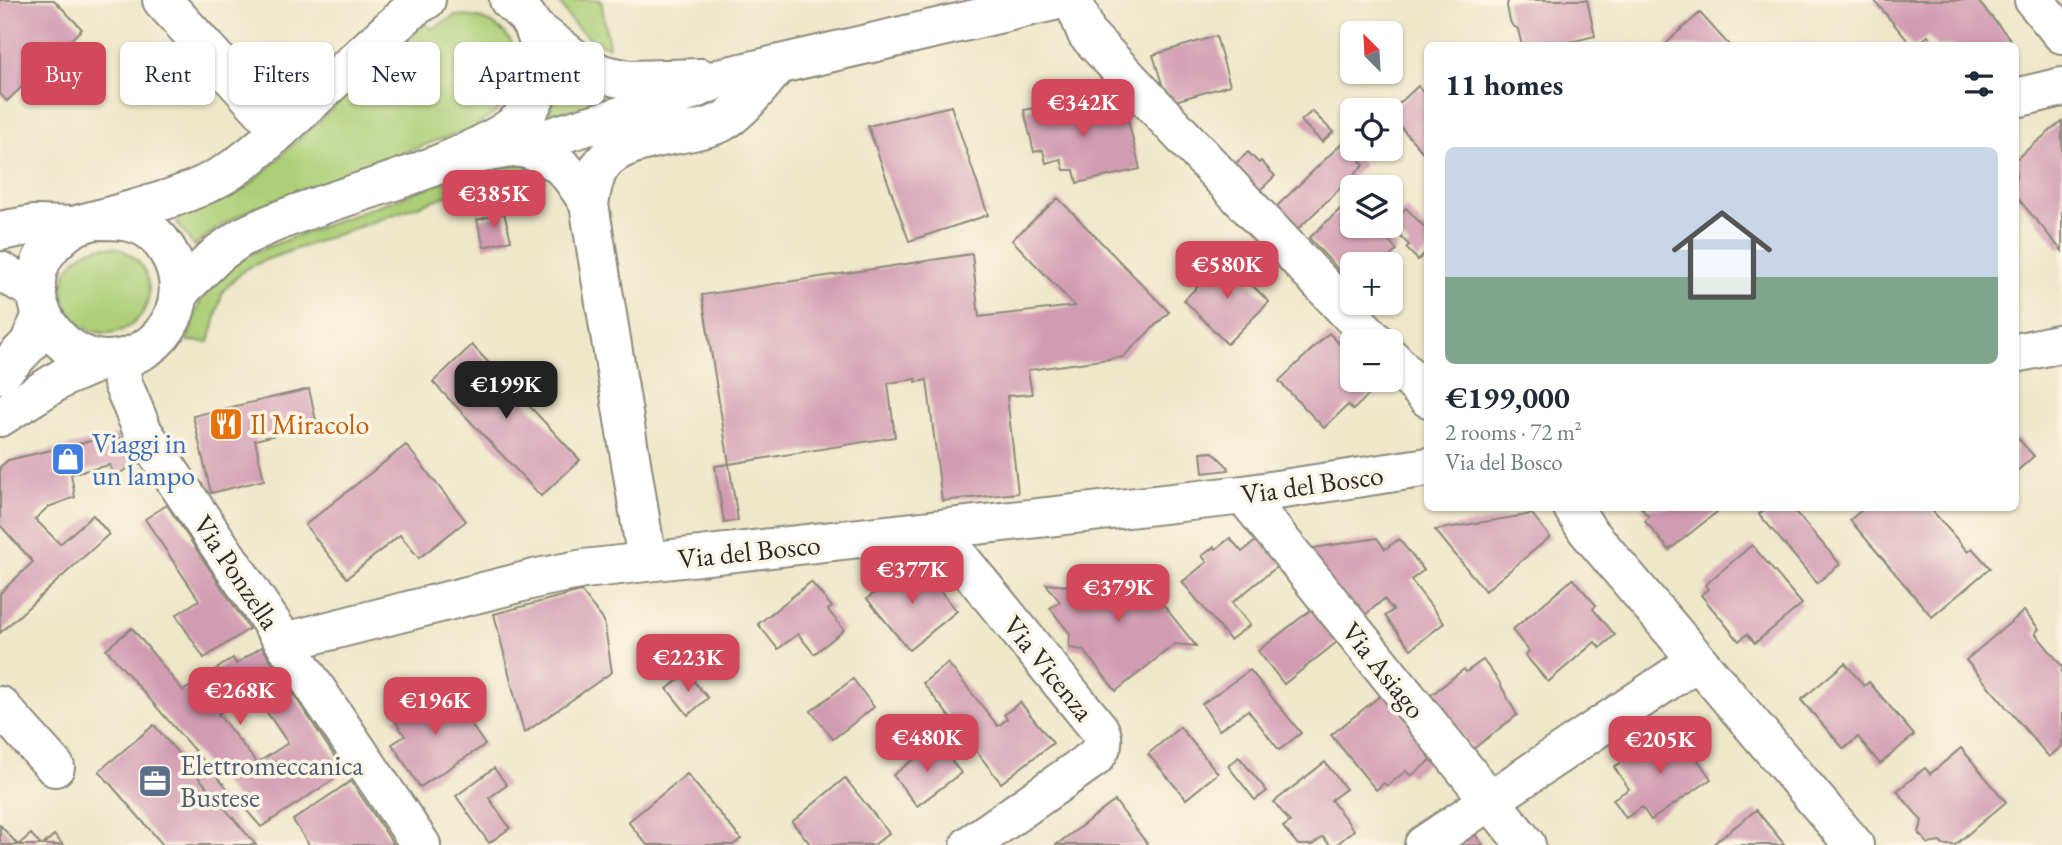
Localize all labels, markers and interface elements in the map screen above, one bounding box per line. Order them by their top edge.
north arrow [1340,21,1404,84]
map controls [1340,21,1403,392]
chip: Buy [21,42,106,105]
chip: Rent [120,42,215,105]
chip: Filters [229,42,334,105]
chip: New [348,42,440,105]
chip: Apartment [454,42,604,105]
text: 11 homes [1445,65,1563,104]
icon: filters [1960,65,1998,103]
pin: €342K [1034,80,1132,139]
text: €342K [1047,87,1119,117]
button: locate [1340,98,1403,161]
pin: €385K [445,170,543,230]
button: layers [1340,175,1403,238]
text: €385K [458,178,530,208]
icon: home [1659,192,1785,318]
pin: €580K [1178,242,1276,301]
text: €580K [1191,249,1263,279]
button: + [1340,252,1403,315]
button: − [1340,329,1403,392]
pin: €199K [457,362,555,421]
text: €199K [470,369,542,399]
text: €199,000 [1445,378,1570,417]
restaurant icon: Il Miracolo [207,405,245,443]
place label: Il Miracolo [250,406,369,442]
text: 2 rooms · 72 m² [1445,417,1582,447]
place label: Viaggi in un lampo [92,425,195,493]
shop icon: Viaggi in un lampo [49,440,87,478]
text: Via del Bosco [1445,447,1563,477]
street label: Via del Bosco [1239,456,1385,512]
street label: Via Ponzella [186,508,289,637]
street label: Via del Bosco [676,526,822,576]
pin: €377K [863,546,961,606]
text: €377K [876,554,948,584]
pin: €379K [1069,564,1167,624]
text: €379K [1082,572,1154,602]
street label: Via Vicenza [996,608,1103,729]
street label: Via Asiago [1334,614,1434,726]
pin: €223K [639,634,737,694]
text: €223K [652,642,724,672]
pin: €268K [191,668,289,727]
text: €268K [204,675,276,705]
pin: €196K [386,678,484,737]
text: €196K [399,685,471,715]
pin: €480K [878,714,976,774]
pin: €205K [1611,716,1709,776]
text: €480K [891,722,963,752]
text: €205K [1624,724,1696,754]
place label: Elettromeccanica Bustese [180,747,364,815]
office icon: Elettromeccanica Bustese [136,762,174,800]

